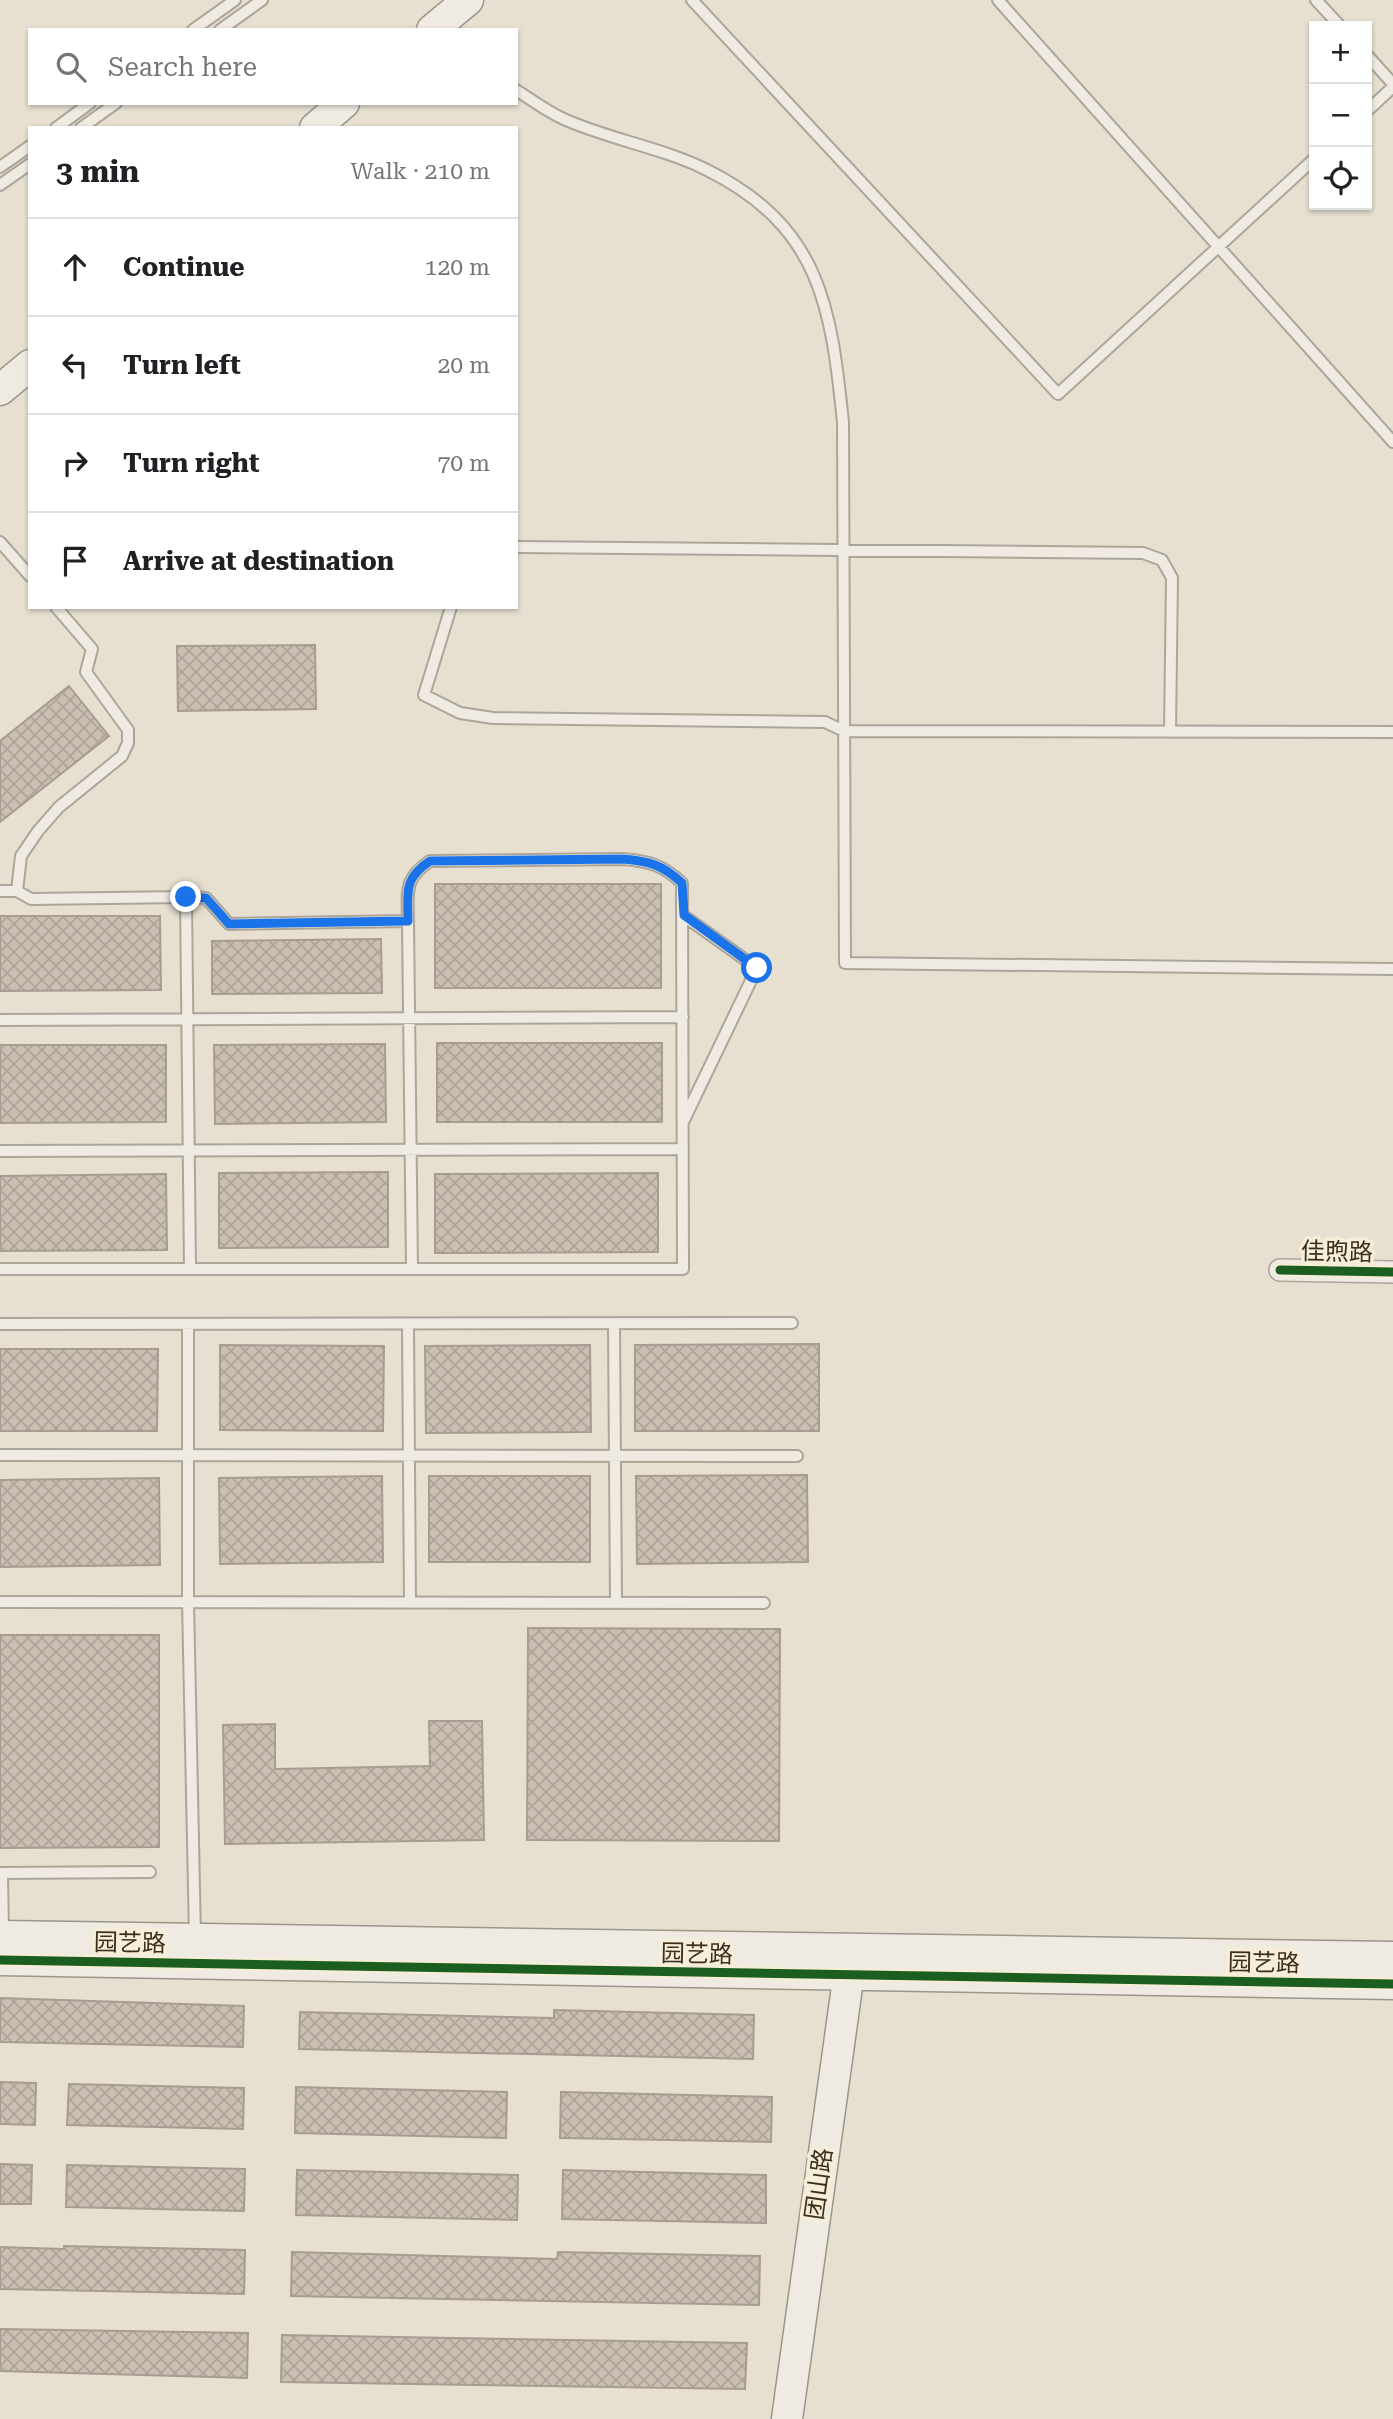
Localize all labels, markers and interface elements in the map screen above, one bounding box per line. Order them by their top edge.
map controls [1309,21,1372,210]
button: + [1309,21,1372,84]
search box [28,28,518,105]
icon: search [52,48,90,86]
text: Search here [108,52,257,82]
button: − [1309,84,1372,147]
button: locate [1309,147,1372,210]
text: 3 min [56,154,139,189]
text: Walk · 210 m [351,158,490,185]
icon: ahead [56,248,94,286]
text: Continue [123,252,245,282]
text: 120 m [425,254,490,281]
icon: left [56,346,94,384]
text: Turn left [123,350,241,380]
text: 20 m [437,352,490,379]
icon: right [56,444,94,482]
text: Turn right [123,448,259,478]
text: 70 m [437,450,490,477]
icon: arrive [56,542,94,580]
text: Arrive at destination [123,546,394,576]
route end [170,881,201,912]
route start [741,952,772,983]
street label: 佳煦路 [1301,1237,1373,1267]
street label: 园艺路 [94,1928,166,1958]
street label: 园艺路 [661,1939,733,1969]
street label: 园艺路 [1228,1948,1300,1978]
street label: 团山路 [800,2146,838,2222]

